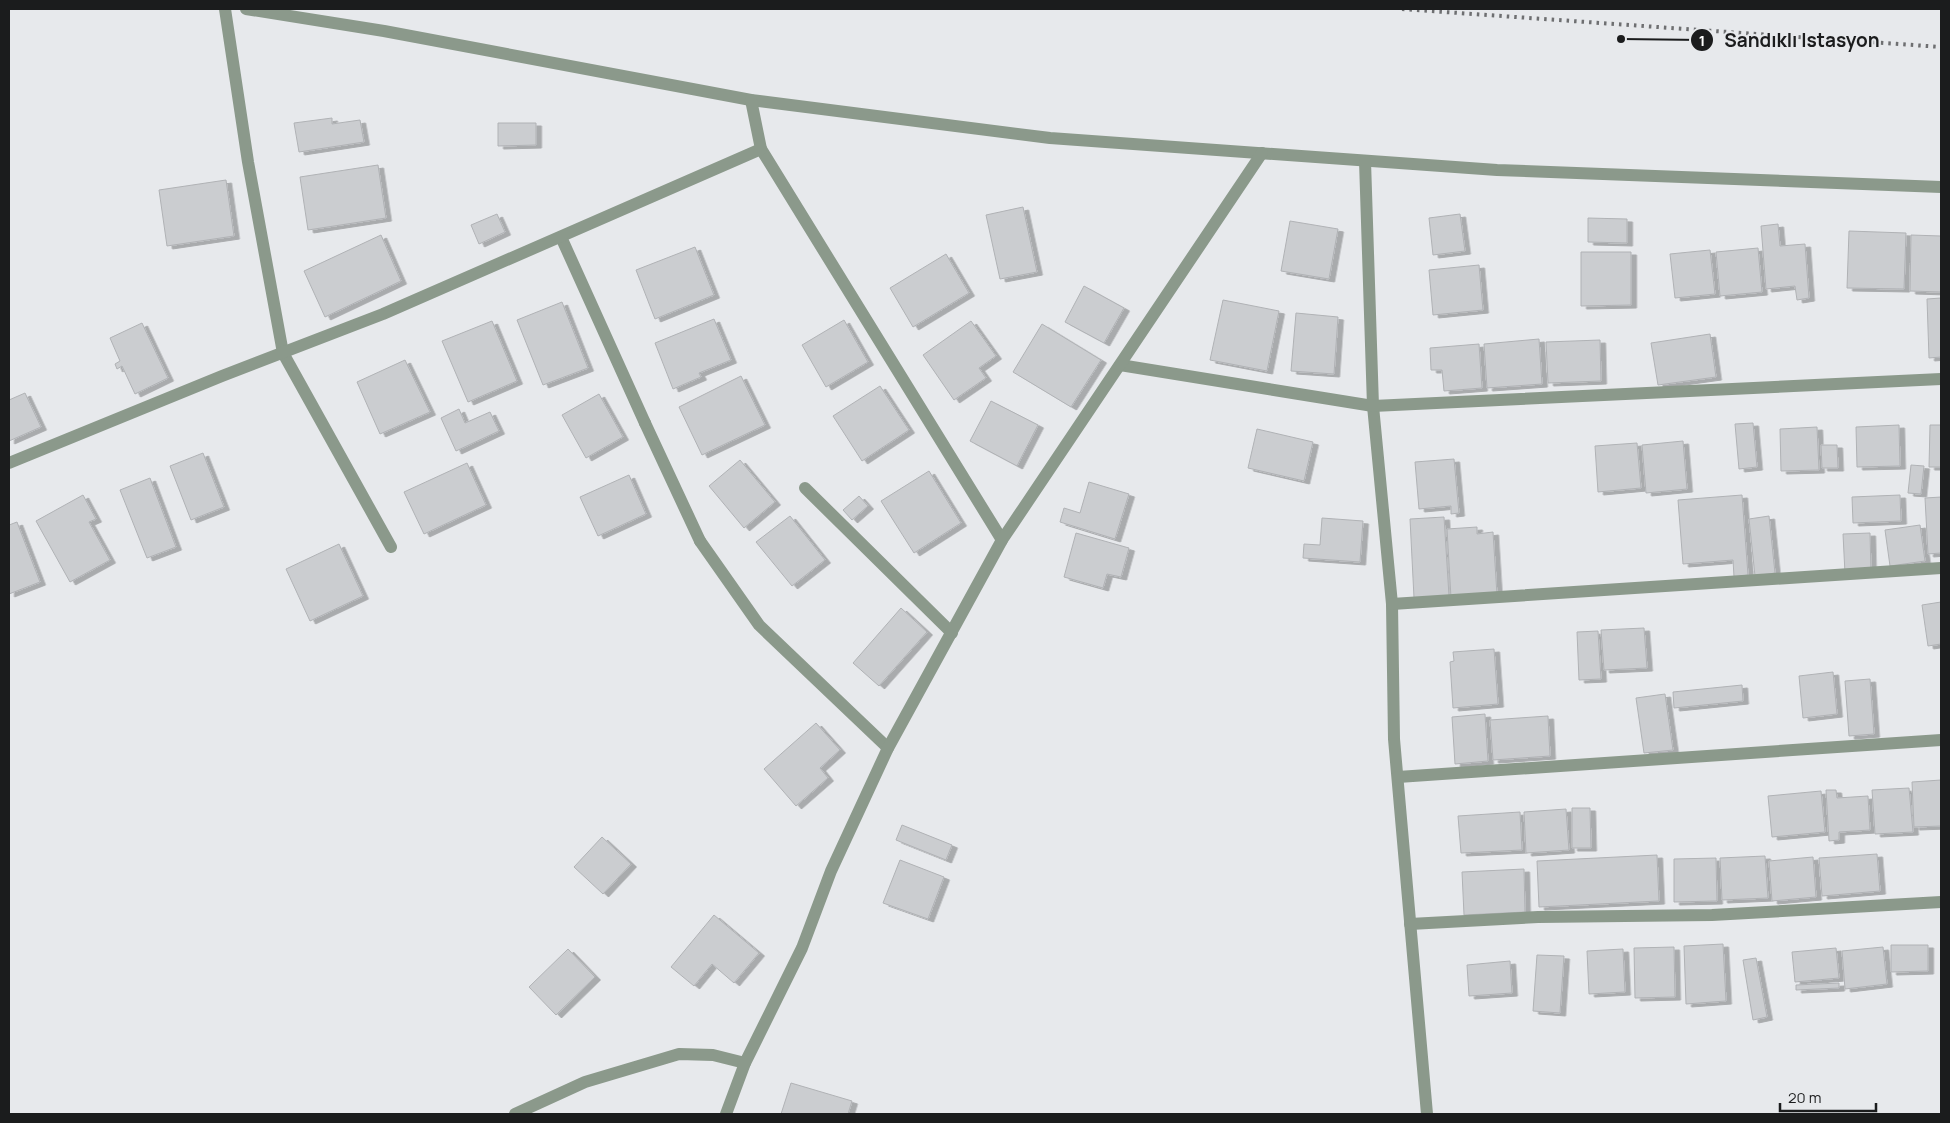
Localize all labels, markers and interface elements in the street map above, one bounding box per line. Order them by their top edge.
callout: Sandıklı Istasyon [1690,23,1890,57]
text: Sandıklı Istasyon [1724,27,1880,53]
text: 1 [1699,30,1705,51]
scale bar [1780,1080,1876,1112]
text: 20 m [1788,1087,1821,1108]

